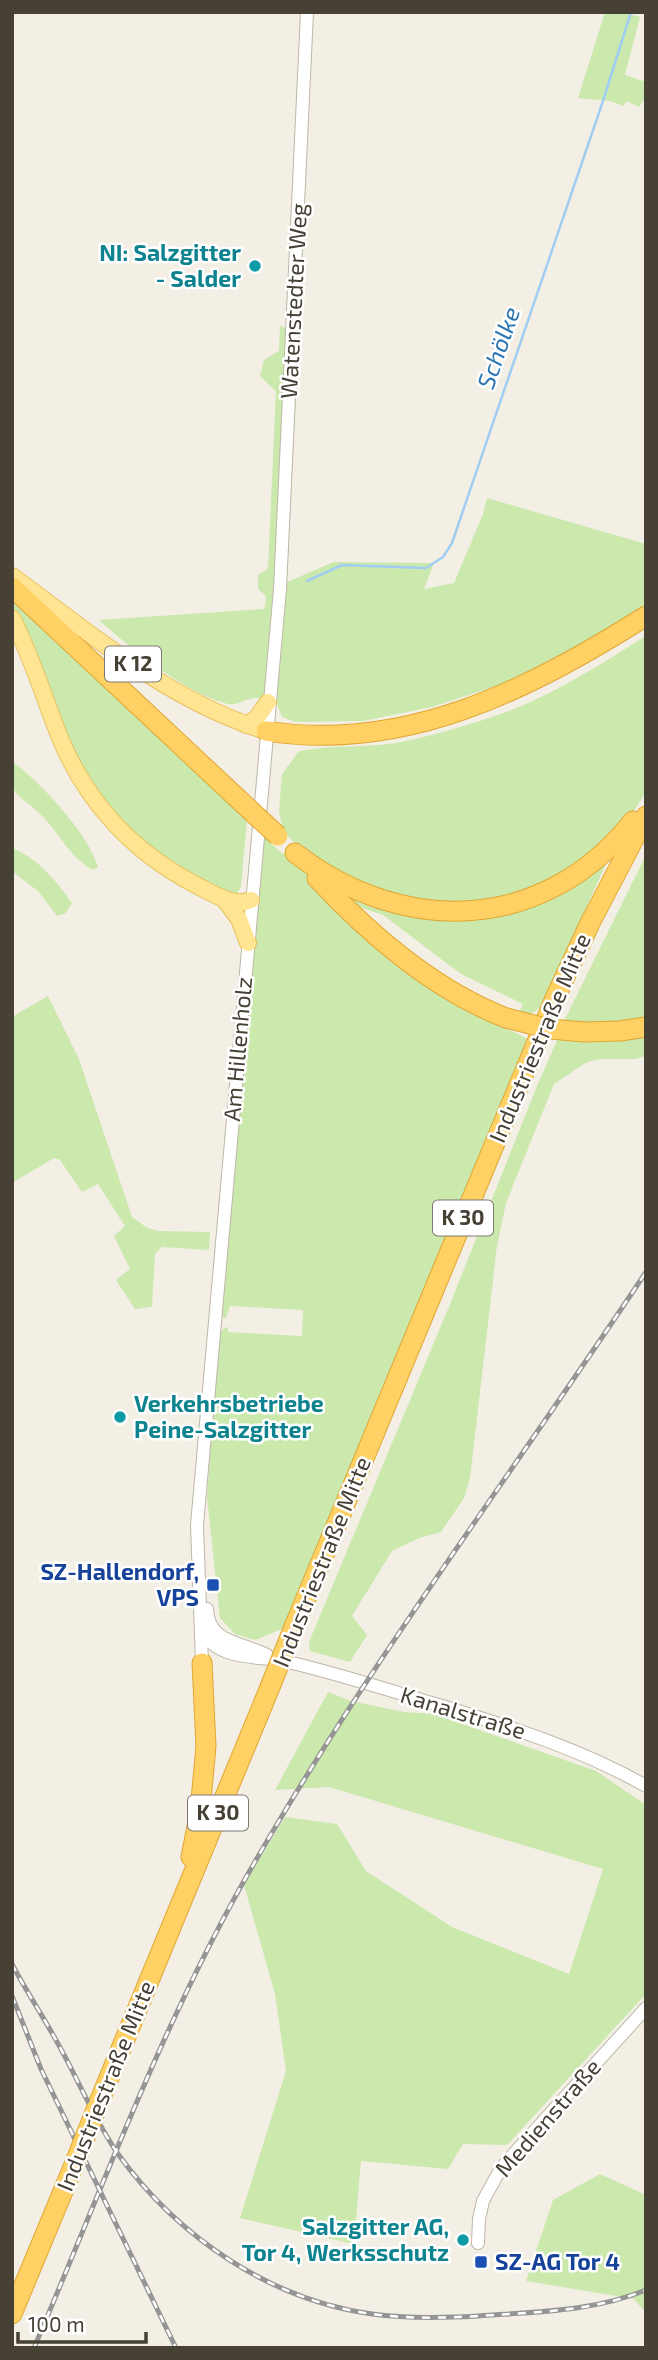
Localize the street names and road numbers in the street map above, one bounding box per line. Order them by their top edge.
street label: Watenstedter Weg [274,202,312,399]
road number: K 12 [105,646,161,682]
street label: Industriestraße Mitte [482,929,596,1146]
street label: Am Hillenholz [217,975,257,1122]
road number: K 30 [433,1200,493,1236]
street label: Industriestraße Mitte [266,1452,376,1671]
street label: Kanalstraße [397,1680,529,1744]
road number: K 30 [188,1796,248,1830]
street label: Industriestraße Mitte [50,1976,160,2195]
street label: Medienstraße [488,2053,606,2182]

